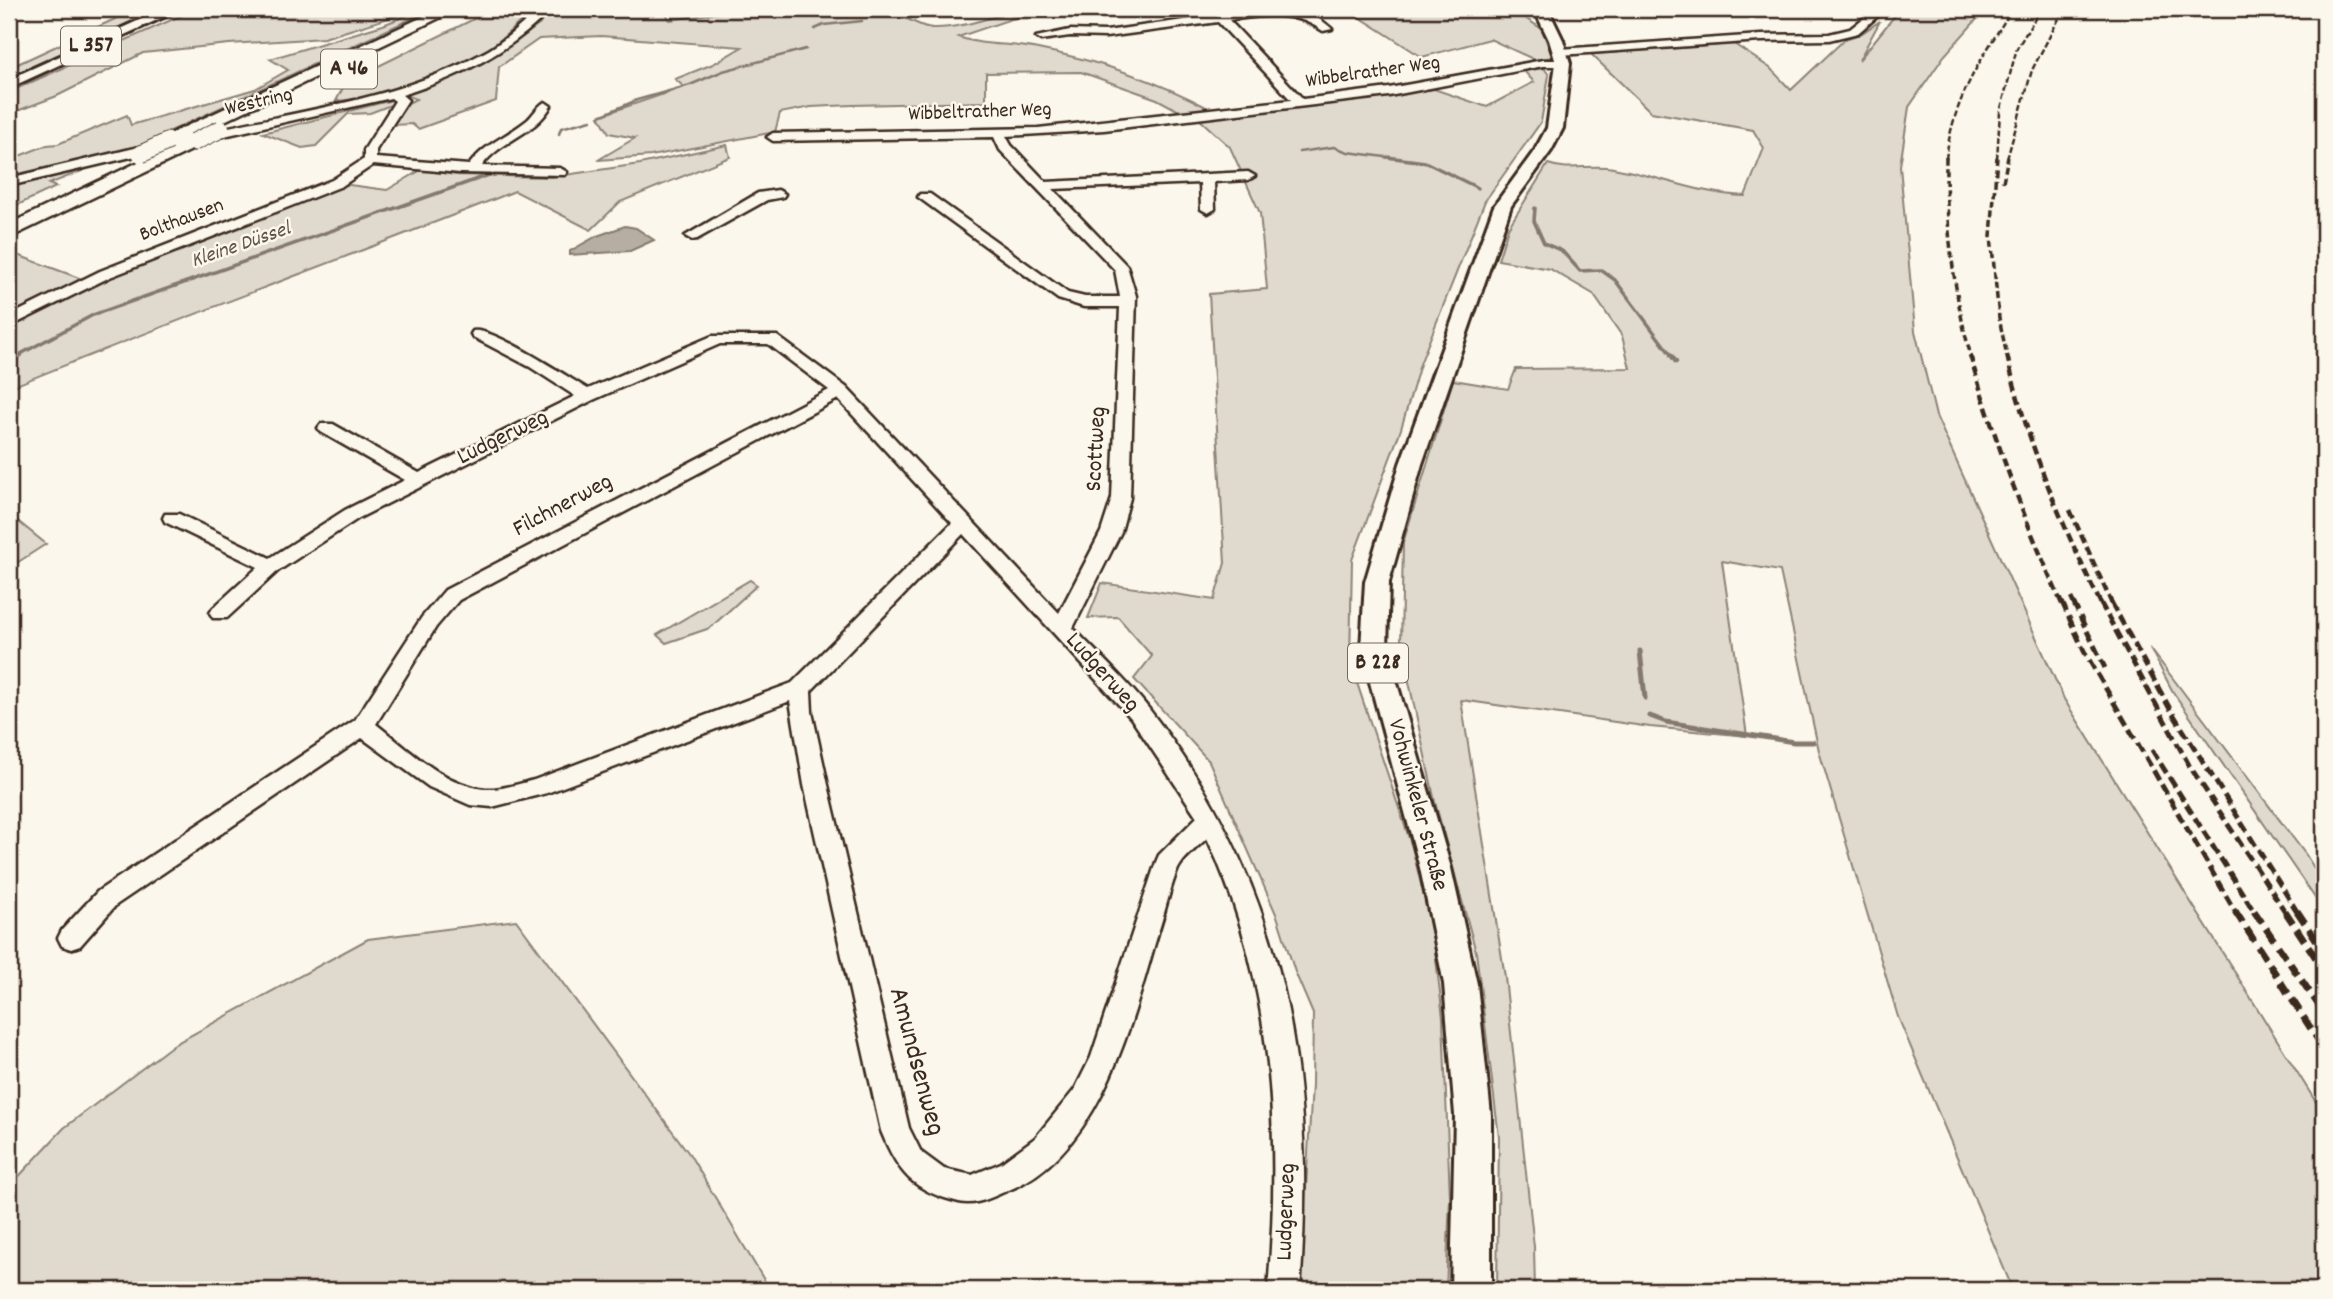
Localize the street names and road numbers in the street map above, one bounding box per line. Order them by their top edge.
road number: L 357 [61,26,121,66]
street label: Wibbelrather Weg [1304,49,1442,97]
road number: A 46 [321,50,377,88]
street label: Westring [222,81,296,125]
street label: Wibbeltrather Weg [908,96,1052,130]
street label: Bolthausen [135,191,229,251]
street label: Ludgerweg [452,401,554,475]
street label: Scottweg [1078,406,1116,492]
street label: Filchnerweg [507,466,619,546]
street label: Ludgerweg [1057,625,1147,721]
road number: B 228 [1348,643,1408,682]
street label: Vohwinkeler Straße [1378,715,1456,895]
street label: Amundsenweg [876,983,954,1141]
street label: Ludgerweg [1268,1162,1306,1262]

